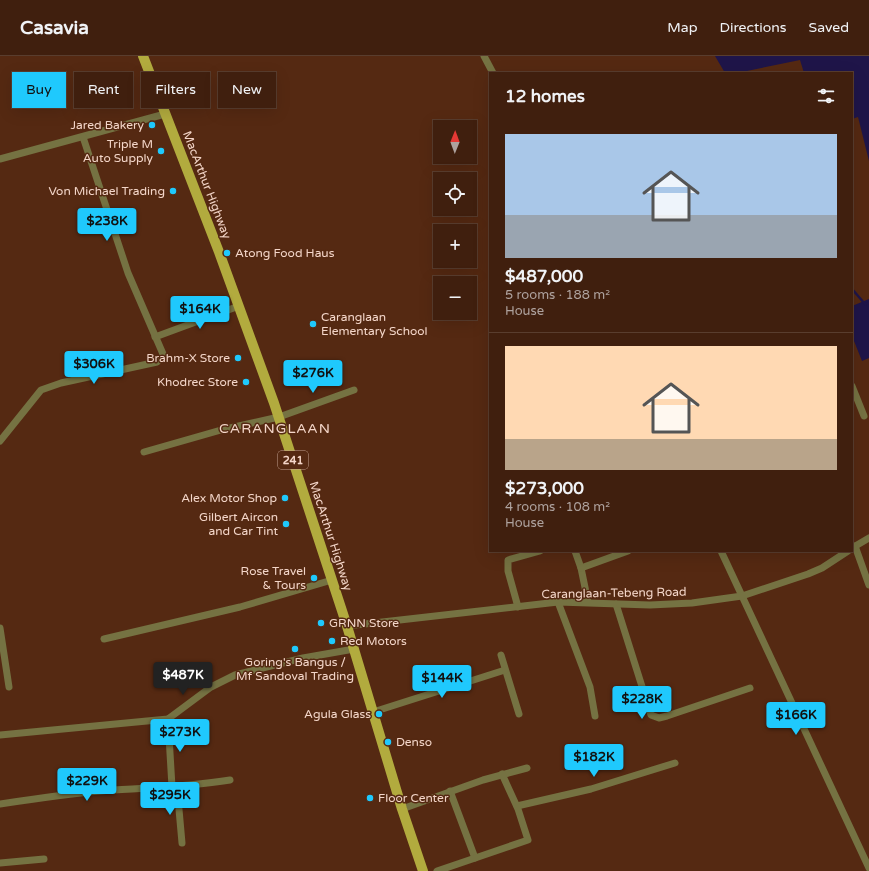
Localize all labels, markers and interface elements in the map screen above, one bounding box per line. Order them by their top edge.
text: Casavia [20,17,89,39]
text: Map [667,19,698,36]
text: Directions [720,19,787,36]
text: Saved [809,19,849,36]
chip: Buy [12,72,66,108]
chip: Rent [74,72,133,108]
chip: Filters [141,72,210,108]
chip: New [218,72,276,108]
icon: filters [815,85,837,107]
text: 12 homes [505,86,585,107]
place label: Jared Bakery [70,118,145,132]
marker: Jared Bakery [147,120,157,130]
north arrow [433,120,477,164]
map controls [433,120,477,320]
street label: MacArthur Highway [180,129,234,241]
place label: Triple M Auto Supply [83,137,154,165]
marker: Triple M Auto Supply [156,146,166,156]
icon: home [635,160,707,232]
button: locate [433,172,477,216]
place label: Von Michael Trading [48,184,165,198]
marker: Von Michael Trading [168,186,178,196]
pin: $238K [79,208,135,242]
text: $238K [86,213,128,229]
button: + [433,224,477,268]
place label: Atong Food Haus [235,246,335,260]
marker: Atong Food Haus [222,248,232,258]
text: $487,000 [505,266,583,287]
button: − [433,276,477,320]
text: 5 rooms · 188 m² [505,287,610,303]
pin: $164K [172,296,228,330]
text: $164K [179,301,221,317]
text: House [505,303,544,319]
place label: Caranglaan Elementary School [321,310,428,338]
marker: Caranglaan Elementary School [308,319,318,329]
pin: $306K [66,351,122,385]
place label: Brahm-X Store [146,351,230,365]
marker: Brahm-X Store [233,353,243,363]
text: $306K [73,356,115,372]
pin: $276K [285,360,341,394]
text: $276K [292,365,334,381]
icon: home [635,372,707,444]
place label: Khodrec Store [157,375,238,389]
marker: Khodrec Store [241,377,251,387]
district label: CARANGLAAN [219,420,331,437]
road number: 241 [278,451,308,469]
text: $273,000 [505,478,584,499]
street label: MacArthur Highway [307,479,355,593]
place label: Alex Motor Shop [181,491,277,505]
marker: Alex Motor Shop [280,493,290,503]
text: 4 rooms · 108 m² [505,499,610,515]
place label: Gilbert Aircon and Car Tint [199,510,278,538]
text: House [505,515,544,531]
marker: Gilbert Aircon and Car Tint [281,519,291,529]
place label: Rose Travel & Tours [241,564,306,592]
marker: Rose Travel & Tours [309,573,319,583]
street label: Caranglaan-Tebeng Road [541,585,687,601]
place label: GRNN Store [329,616,399,630]
marker: GRNN Store [316,618,326,628]
place label: Red Motors [340,634,407,648]
marker: Red Motors [327,636,337,646]
marker: Goring's Bangus / Mf Sandoval Trading [290,644,300,654]
place label: Goring's Bangus / Mf Sandoval Trading [236,655,354,683]
pin: $487K [155,662,211,696]
pin: $144K [414,665,470,699]
text: $487K [162,667,204,683]
text: $144K [421,670,463,686]
pin: $228K [614,686,670,720]
text: $228K [621,691,663,707]
pin: $166K [768,702,824,736]
place label: Agula Glass [304,707,371,721]
text: $166K [775,707,817,723]
marker: Agula Glass [374,709,384,719]
pin: $273K [152,719,208,753]
text: $273K [159,724,201,740]
place label: Denso [396,735,432,749]
marker: Denso [383,737,393,747]
pin: $182K [566,744,622,778]
text: $182K [573,749,615,765]
pin: $229K [59,768,115,802]
text: $229K [66,773,108,789]
pin: $295K [142,782,198,816]
text: $295K [149,787,191,803]
place label: Floor Center [378,791,449,805]
marker: Floor Center [365,793,375,803]

